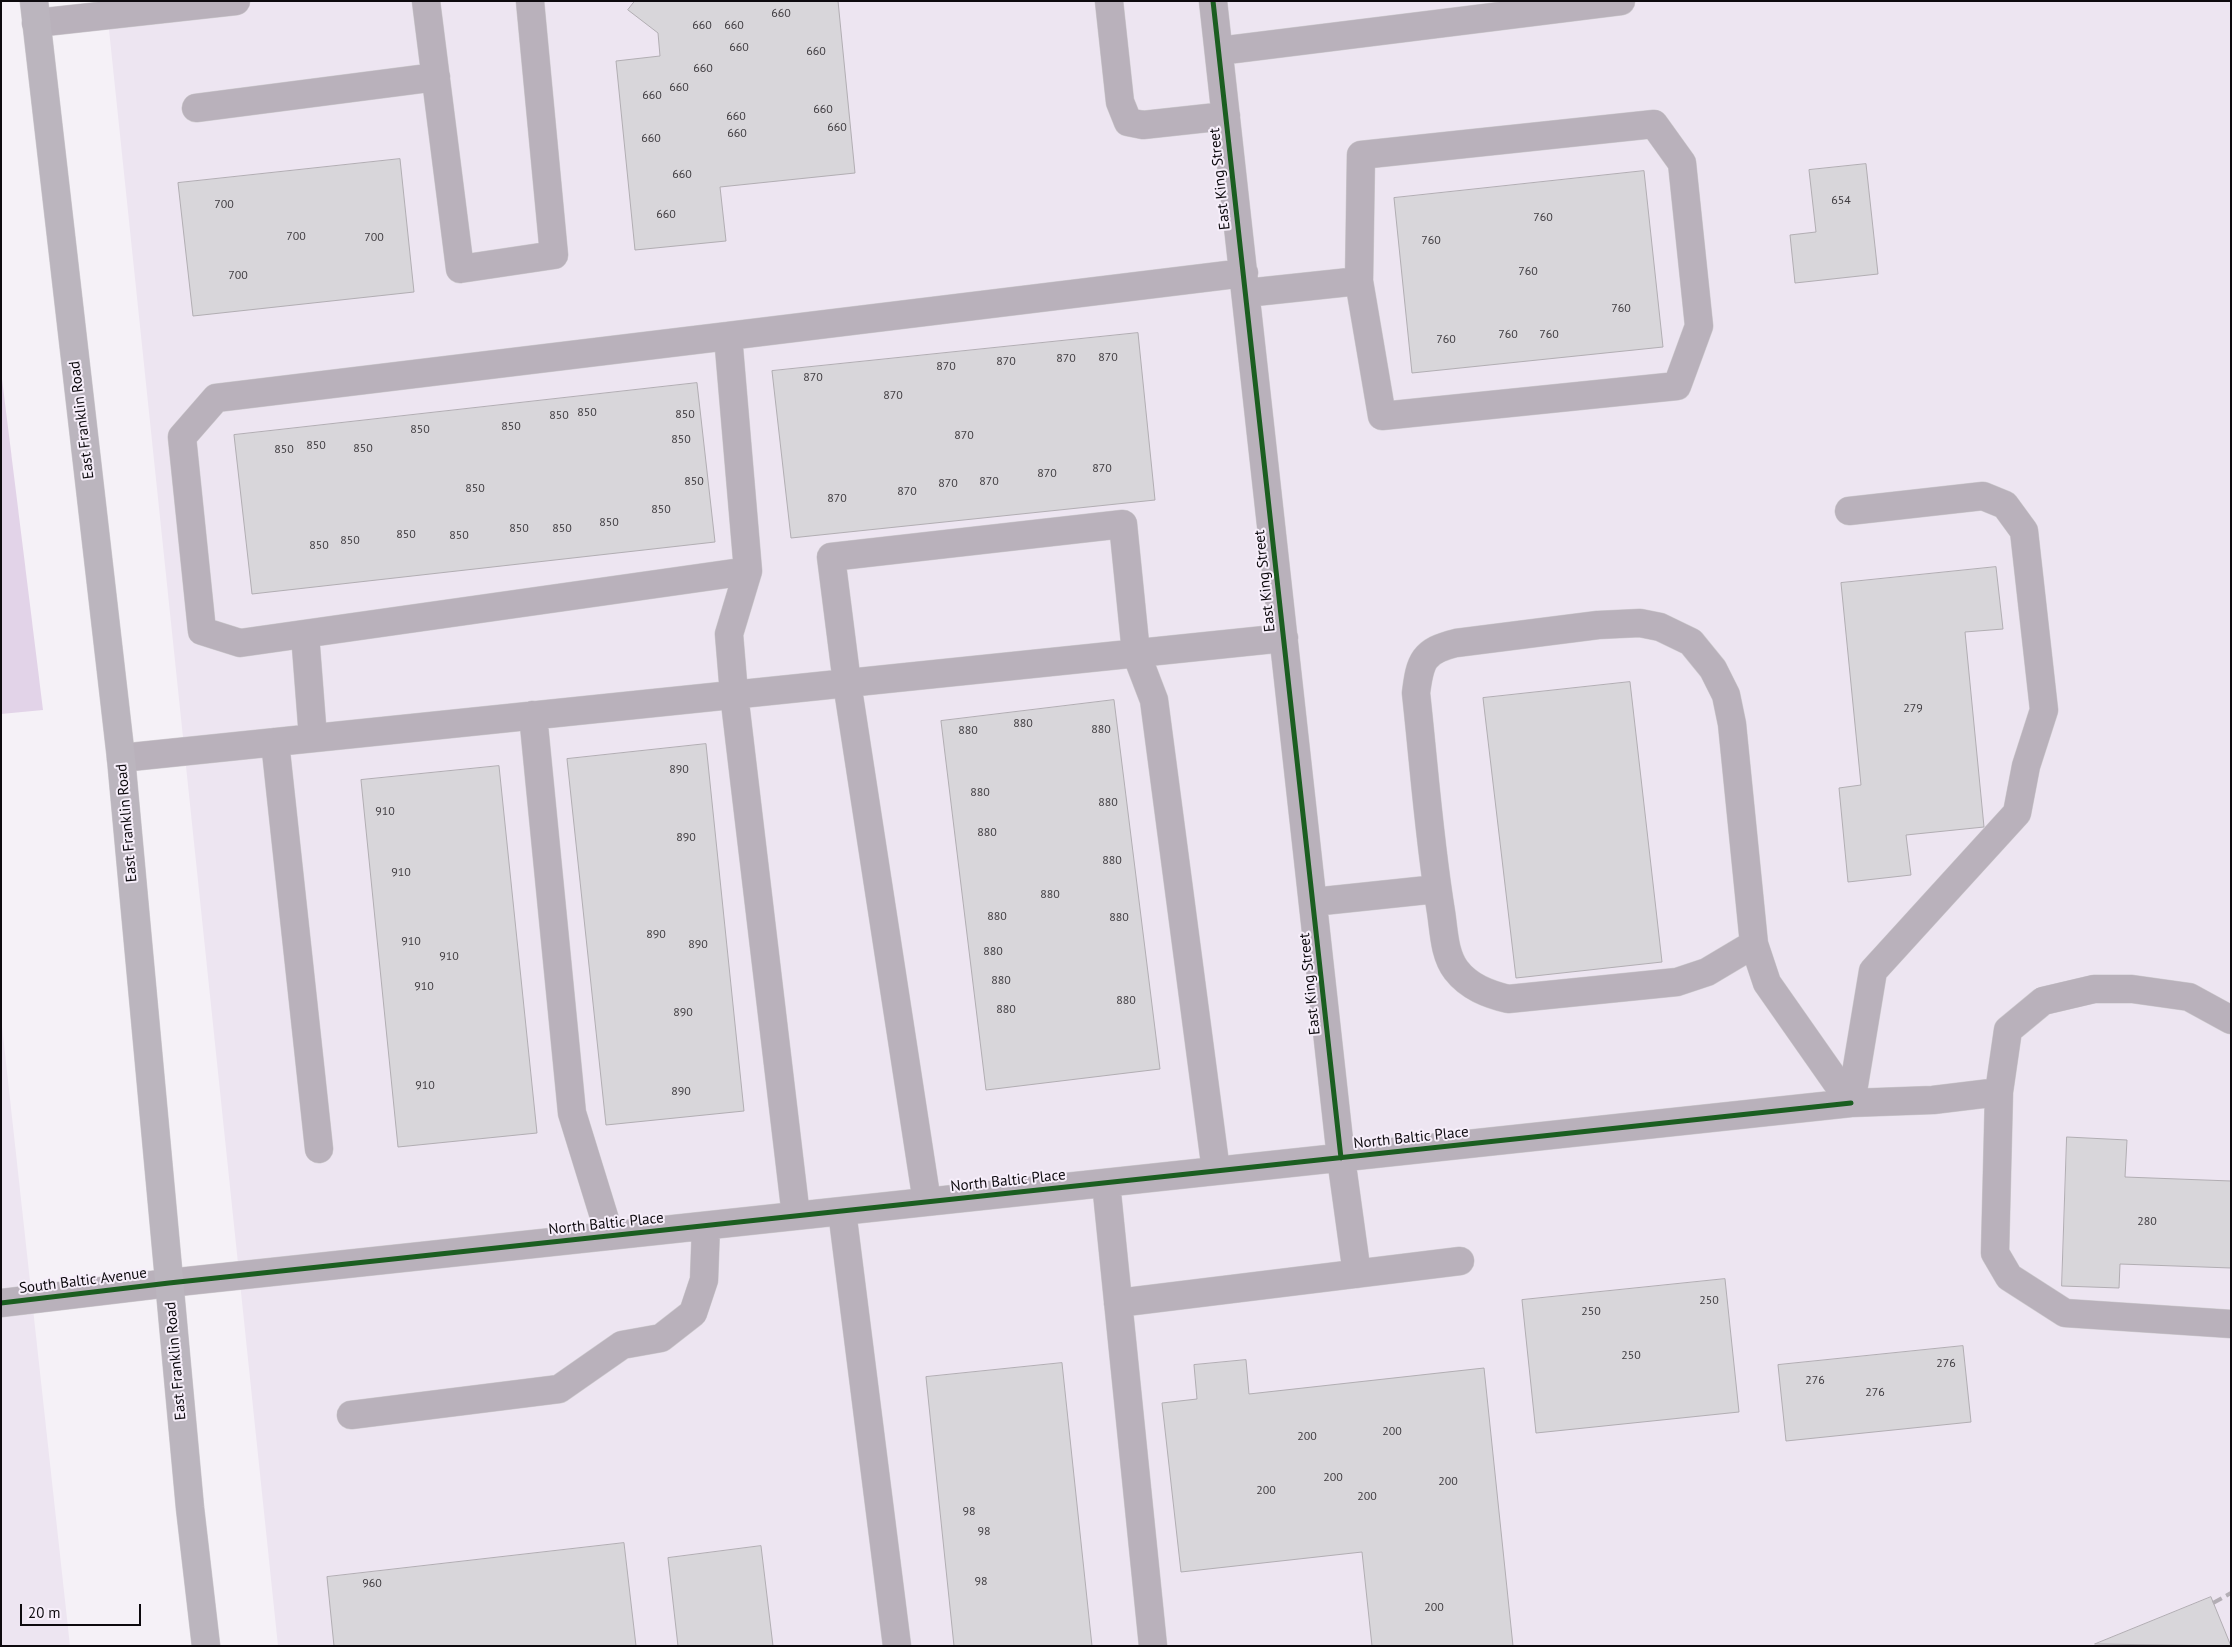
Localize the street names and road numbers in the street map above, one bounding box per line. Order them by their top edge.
street label: East King Street [1206,127,1234,231]
street label: East Franklin Road [66,360,98,480]
street label: East King Street [1251,529,1279,633]
street label: East Franklin Road [113,763,141,883]
street label: East King Street [1296,932,1324,1036]
street label: North Baltic Place [1353,1123,1469,1153]
street label: North Baltic Place [950,1166,1066,1196]
street label: North Baltic Place [548,1209,664,1239]
street label: South Baltic Avenue [18,1264,148,1298]
street label: East Franklin Road [162,1301,190,1421]

